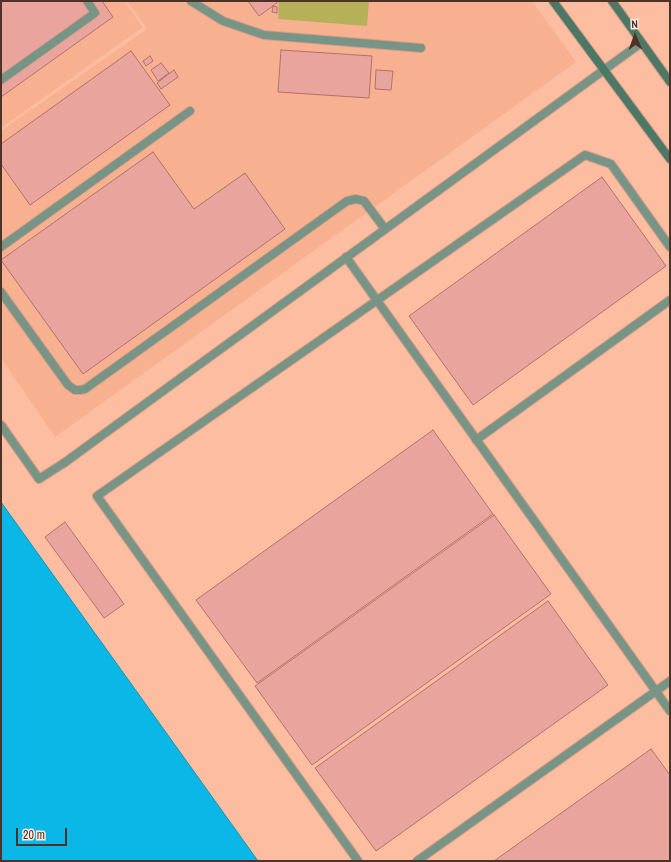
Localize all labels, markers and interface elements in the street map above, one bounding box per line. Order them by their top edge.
north arrow [615,16,655,56]
text: N [631,17,638,31]
scale bar [18,820,69,846]
text: 20 m [23,827,45,843]

